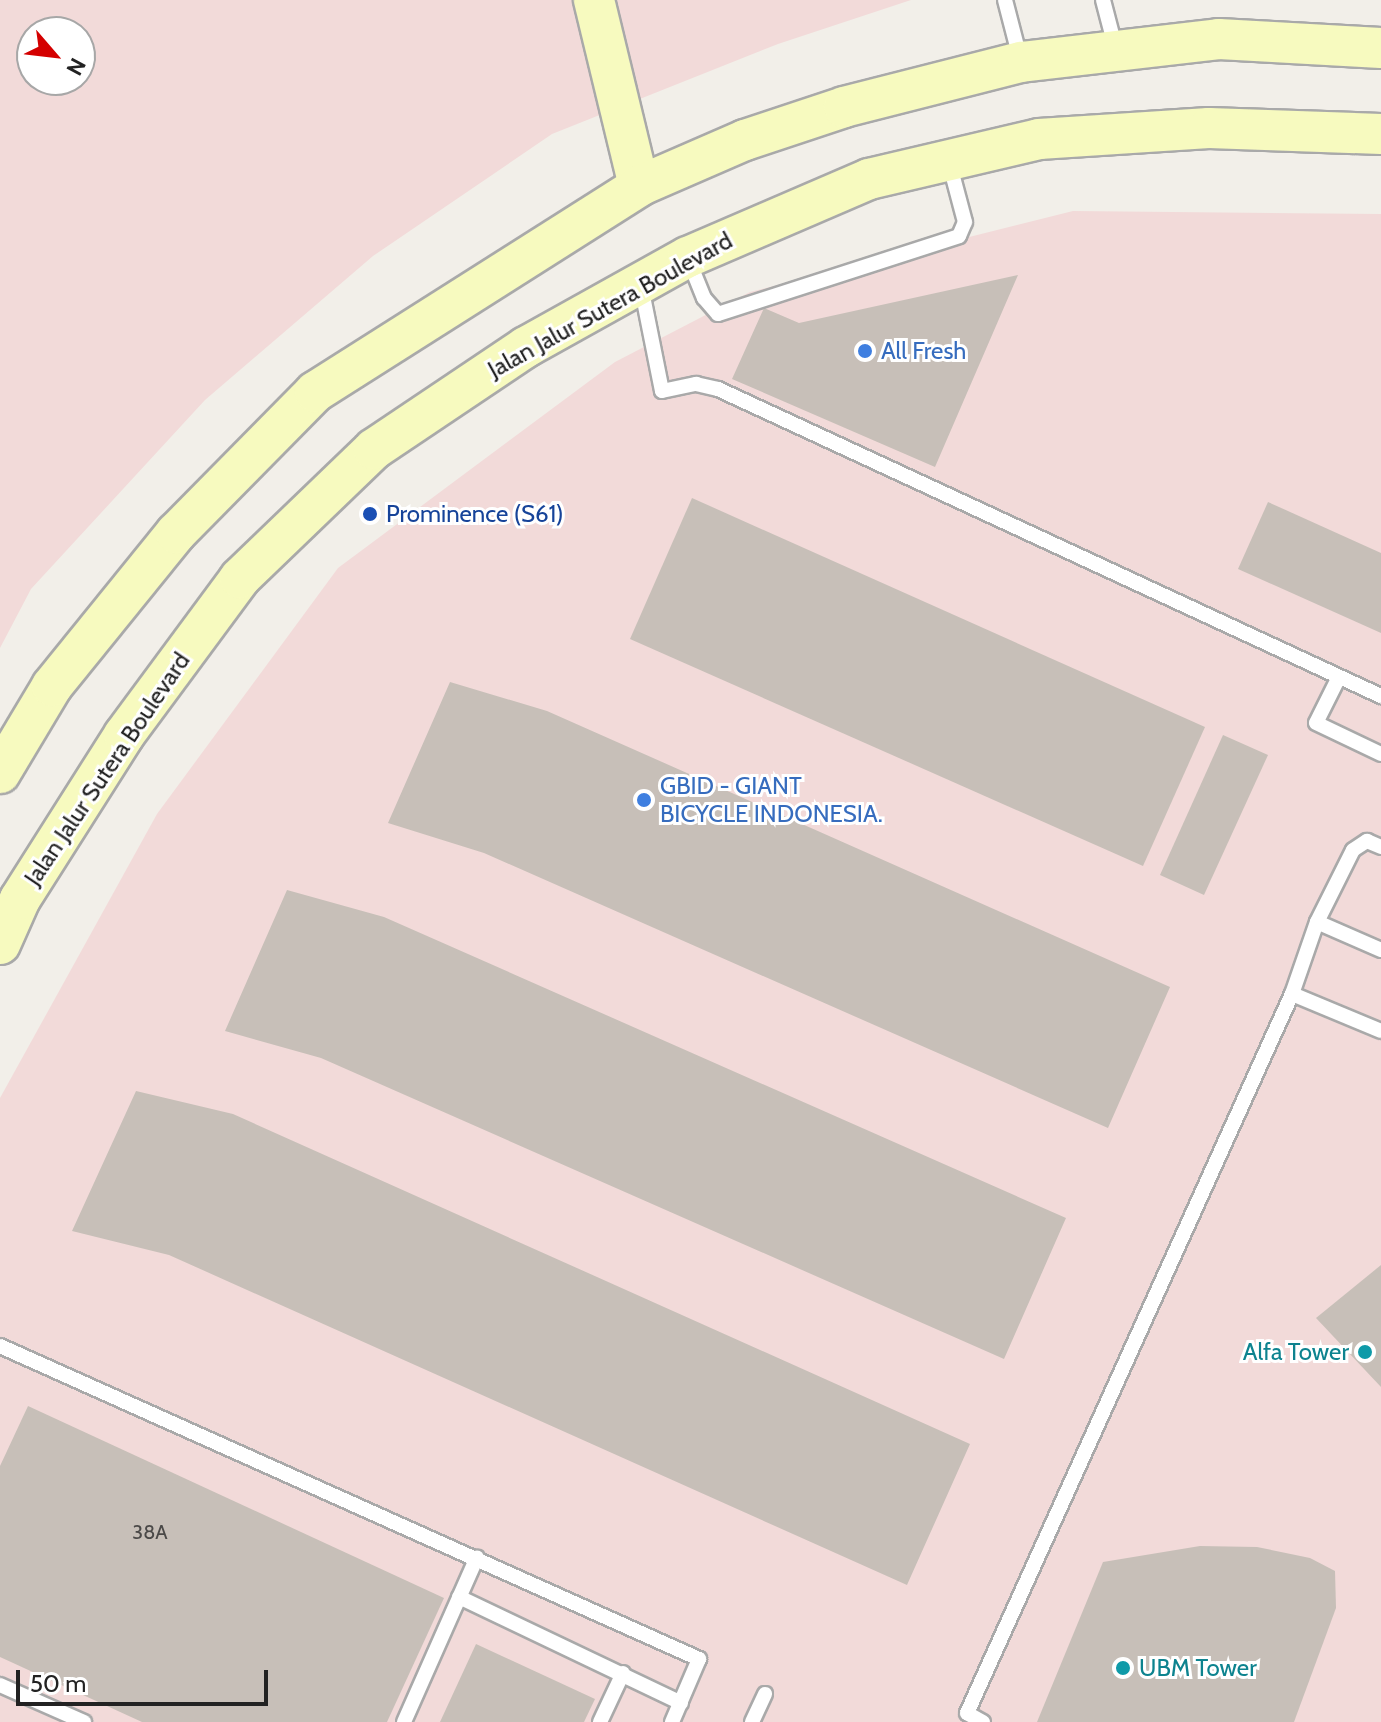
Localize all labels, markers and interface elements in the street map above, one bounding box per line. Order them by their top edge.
north arrow [16,16,96,96]
text: N [60,53,91,80]
street label: Jalan Jalur Sutera Boulevard [483,226,737,384]
place label: All Fresh [881,337,966,365]
marker: All Fresh [856,342,874,360]
place label: Prominence (S61) [386,500,563,528]
marker: Prominence (S61) [361,505,379,523]
street label: Jalan Jalur Sutera Boulevard [18,647,196,891]
place label: GBID - GIANT BICYCLE INDONESIA. [660,772,883,828]
marker: GBID - GIANT BICYCLE INDONESIA. [635,791,653,809]
place label: Alfa Tower [1243,1338,1349,1366]
marker: Alfa Tower [1356,1343,1374,1361]
house number: 38A [132,1520,168,1544]
scale bar [20,1654,272,1704]
place label: UBM Tower [1139,1654,1257,1682]
marker: UBM Tower [1114,1659,1132,1677]
text: 50 m [30,1669,86,1698]

